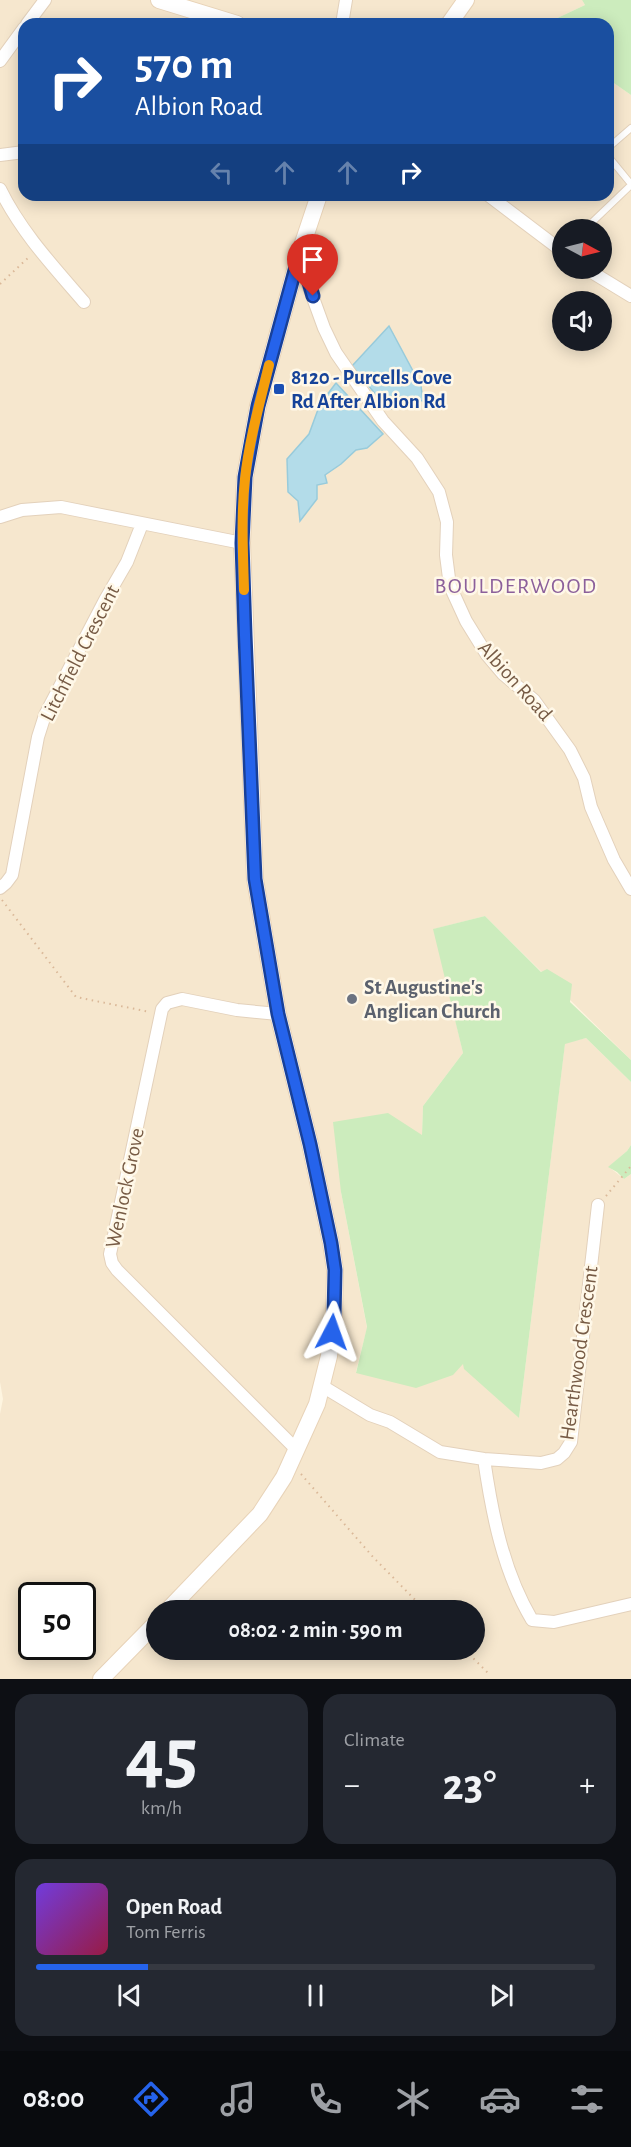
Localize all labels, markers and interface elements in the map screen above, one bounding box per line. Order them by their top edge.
icon: right [36,42,114,120]
text: 570 m [135,44,233,86]
text: Albion Road [135,93,263,120]
icon: left [205,156,238,189]
icon: ahead [268,156,301,189]
icon: ahead [331,156,364,189]
icon: right [394,156,427,189]
north arrow [552,219,612,279]
map controls [552,219,612,351]
pin [287,234,338,296]
icon: arrive [296,243,329,276]
button: sound [552,291,612,351]
place label: 8120 - Purcells Cove Rd After Albion Rd [291,367,452,412]
marker: 8120 - Purcells Cove Rd After Albion Rd [272,382,286,396]
district label: BOULDERWOOD [434,575,598,597]
street label: Litchfield Crescent [37,581,124,725]
street label: Albion Road [474,637,556,725]
place label: St Augustine's Anglican Church [364,977,501,1022]
marker: St Augustine's Anglican Church [345,992,359,1006]
street label: Wenlock Grove [102,1126,148,1250]
street label: Hearthwood Crescent [556,1264,602,1442]
position arrow [300,1300,364,1364]
speed limit sign: 50 [18,1582,96,1660]
text: 08:02 · 2 min · 590 m [228,1619,403,1641]
text: 45 [125,1718,198,1796]
text: Climate [344,1730,405,1750]
text: 23° [443,1763,496,1808]
text: − [344,1769,360,1802]
text: + [579,1769,595,1802]
text: km/h [141,1798,182,1818]
text: Open Road [126,1896,222,1918]
text: Tom Ferris [126,1922,206,1942]
icon: previous [113,1979,146,2012]
icon: pause [299,1979,332,2012]
icon: next [485,1979,518,2012]
icon: directions [130,2078,172,2120]
icon: music [217,2078,259,2120]
icon: phone [304,2078,346,2120]
icon: climate [392,2078,434,2120]
icon: car [479,2078,521,2120]
icon: filters [566,2078,608,2120]
text: 08:00 [23,2085,84,2112]

